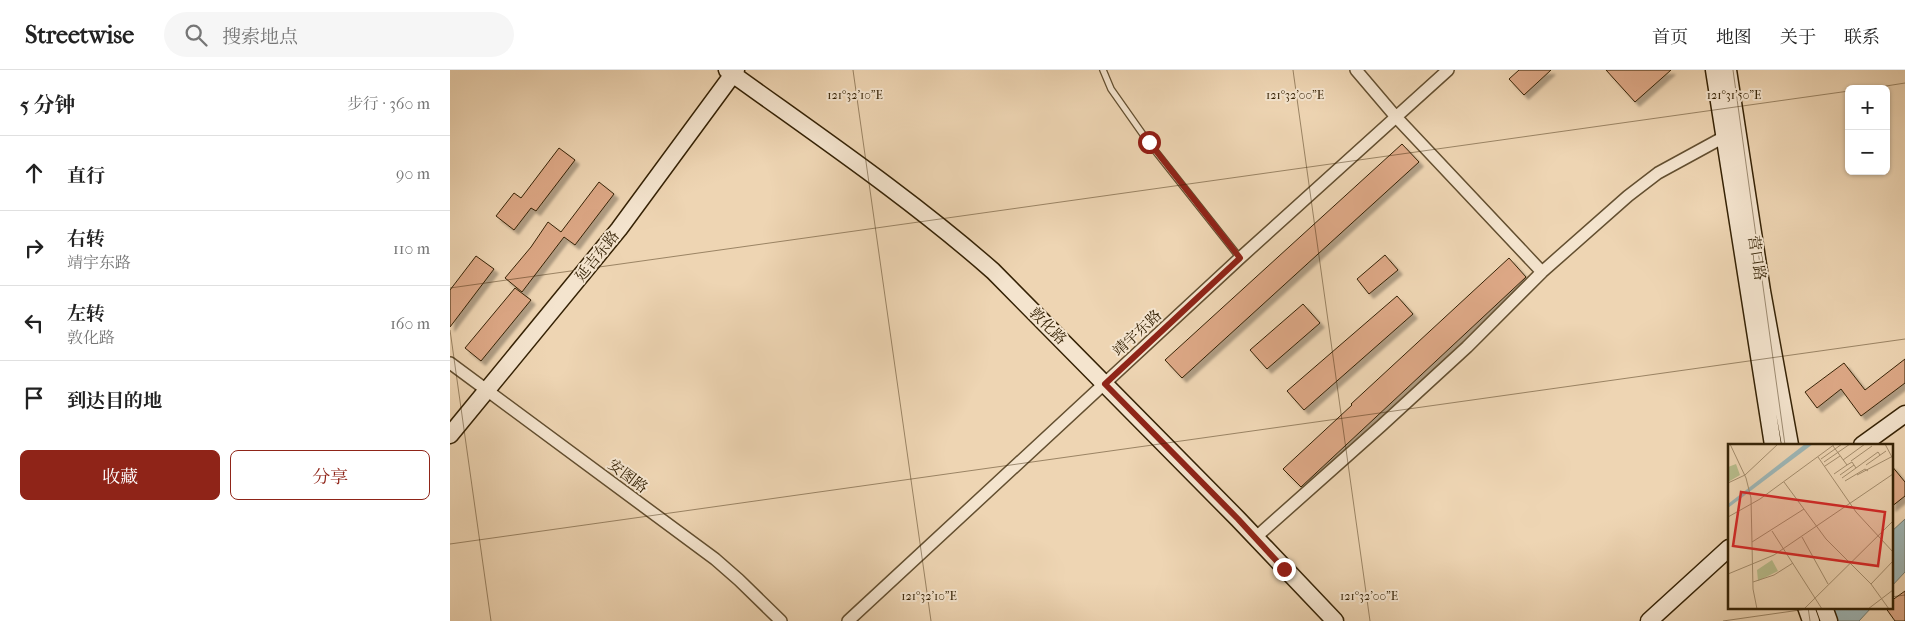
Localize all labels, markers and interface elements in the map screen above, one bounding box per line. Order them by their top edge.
search box [164,12,514,57]
text: Streetwise [25,21,134,49]
icon: search [182,21,210,49]
text: 搜索地点 [222,26,298,48]
text: 首页 [1652,27,1688,48]
text: 地图 [1716,27,1752,48]
text: 关于 [1780,27,1816,48]
text: 联系 [1844,27,1880,48]
map controls [1845,85,1890,175]
button: + [1845,85,1890,130]
text: 121°32'10"E [827,88,883,102]
text: 121°32'00"E [1266,88,1324,102]
text: 121°31'50"E [1707,88,1761,102]
text: 5 分钟 [20,93,76,117]
text: 步行 · 360 m [347,94,430,113]
button: − [1845,130,1890,175]
route start [1138,131,1161,154]
icon: ahead [20,159,48,187]
text: 90 m [396,164,430,183]
text: 直行 [67,165,105,187]
street label: 延吉东路 [571,227,623,285]
text: 右转 [67,228,105,250]
icon: right [20,234,48,262]
street label: 营口路 [1745,234,1769,282]
text: 110 m [393,239,430,258]
text: 靖宇东路 [67,253,131,272]
text: 左转 [67,303,105,325]
street label: 敦化路 [1026,304,1070,348]
street label: 靖宇东路 [1109,306,1165,360]
icon: left [20,309,48,337]
text: 160 m [390,314,430,333]
text: 敦化路 [67,328,115,347]
icon: arrive [20,384,48,412]
text: 到达目的地 [67,390,162,412]
inset map [1728,444,1892,608]
button: 收藏 [20,450,220,500]
button: 分享 [230,450,430,500]
street label: 安图路 [605,455,651,497]
route end [1273,558,1296,581]
text: 121°32'10"E [901,589,957,603]
text: 121°32'00"E [1340,589,1398,603]

